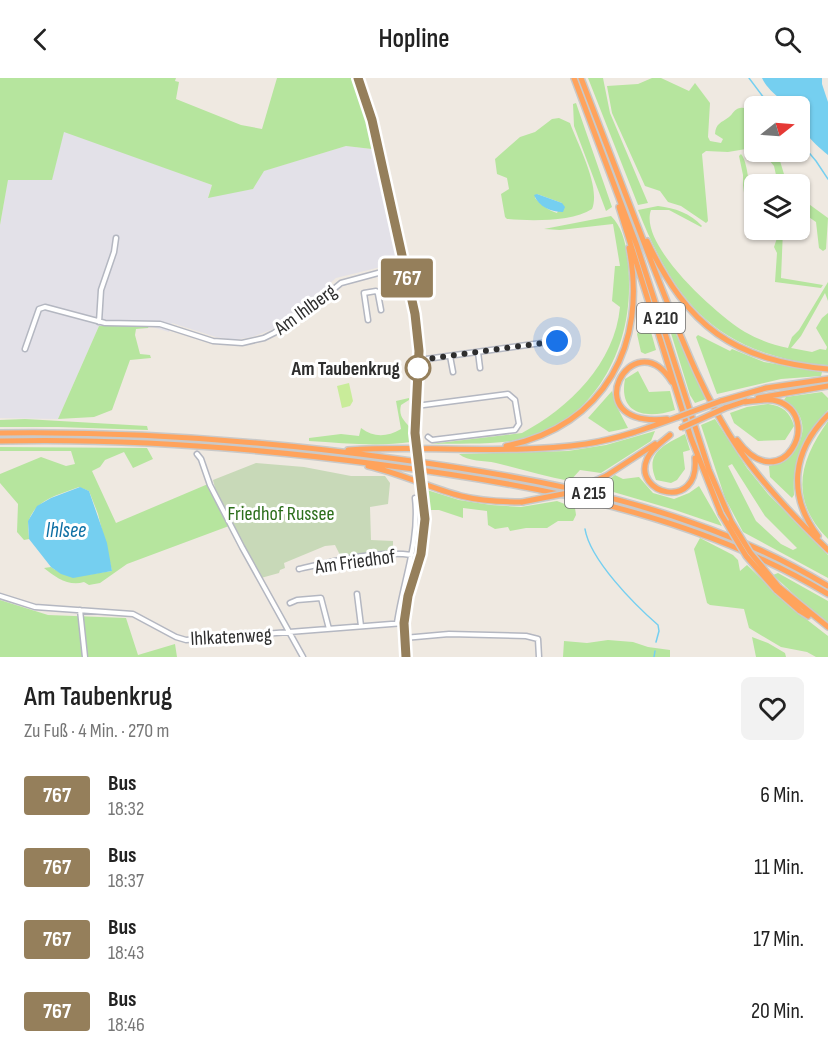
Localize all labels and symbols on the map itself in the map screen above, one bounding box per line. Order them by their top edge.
north arrow [744,96,810,162]
line badge: 767 [372,258,442,298]
street label: Am Ihlberg [269,279,341,341]
road number: A 210 [637,303,685,333]
your location [542,326,572,356]
marker: Am Taubenkrug [405,355,431,381]
place label: Am Taubenkrug [291,357,401,381]
road number: A 215 [565,478,613,508]
park label: Friedhof Russee [228,502,334,526]
water label: Ihlsee [46,518,86,543]
street label: Am Friedhof [312,544,397,580]
street label: Ihlkatenweg [190,623,272,651]

